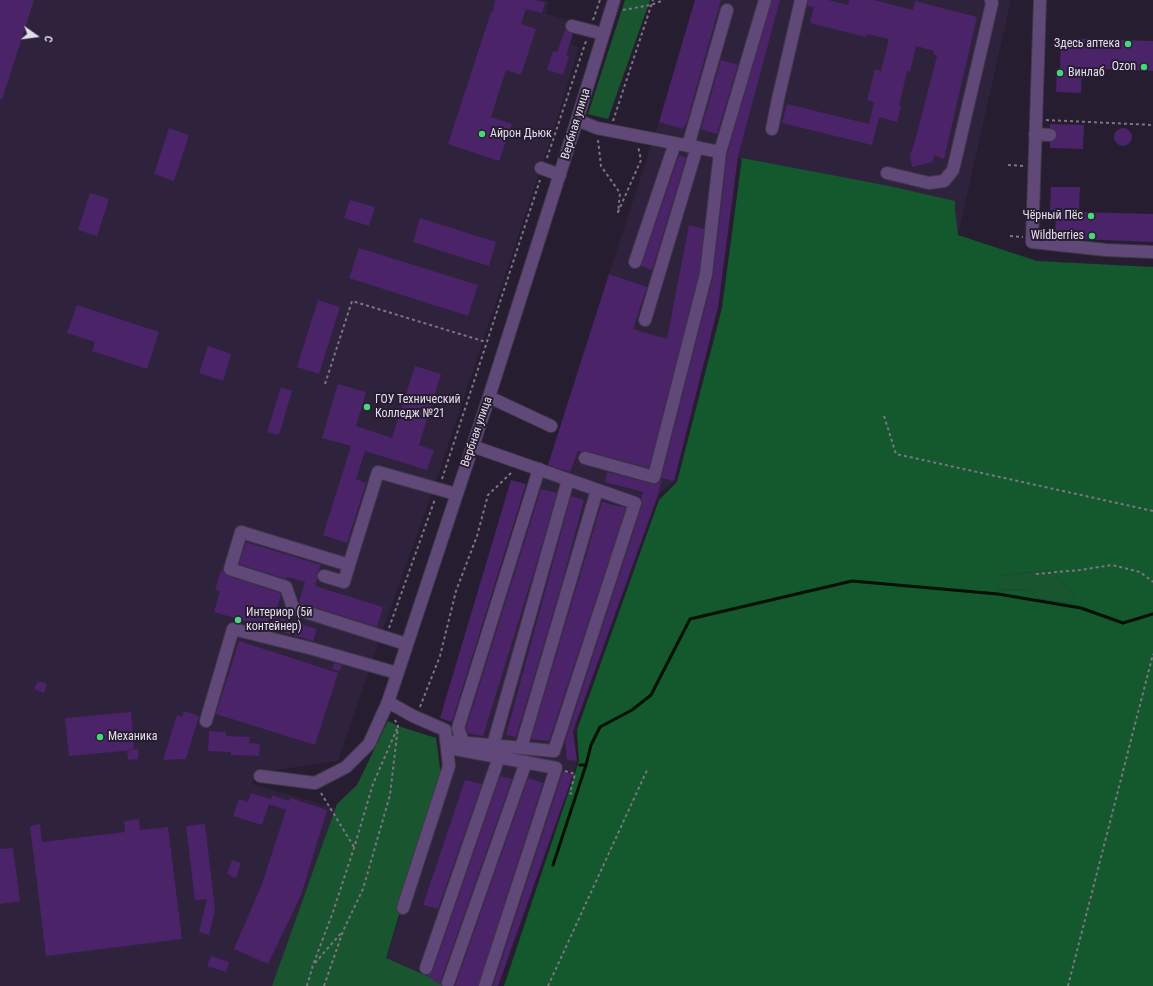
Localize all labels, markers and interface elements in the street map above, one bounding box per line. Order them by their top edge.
north arrow [16,16,56,56]
text: С [41,34,55,44]
place label: Здесь аптека [1054,37,1120,51]
marker: Здесь аптека [1123,39,1133,49]
place label: Ozon [1112,60,1136,74]
marker: Ozon [1139,62,1149,72]
place label: Винлаб [1068,66,1104,80]
marker: Винлаб [1055,68,1065,78]
street label: Вербная улица [558,87,594,161]
place label: Айрон Дьюк [490,127,552,141]
marker: Айрон Дьюк [477,129,487,139]
place label: Чёрный Пёс [1023,209,1083,223]
marker: Чёрный Пёс [1086,211,1096,221]
place label: Wildberries [1031,229,1084,243]
marker: Wildberries [1087,231,1097,241]
place label: ГОУ Технический Колледж №21 [375,393,461,421]
street label: Вербная улица [458,395,496,469]
marker: ГОУ Технический Колледж №21 [362,402,372,412]
place label: Интериор (5й контейнер) [246,606,312,634]
marker: Интериор (5й контейнер) [233,615,243,625]
place label: Механика [108,730,157,744]
marker: Механика [95,732,105,742]

